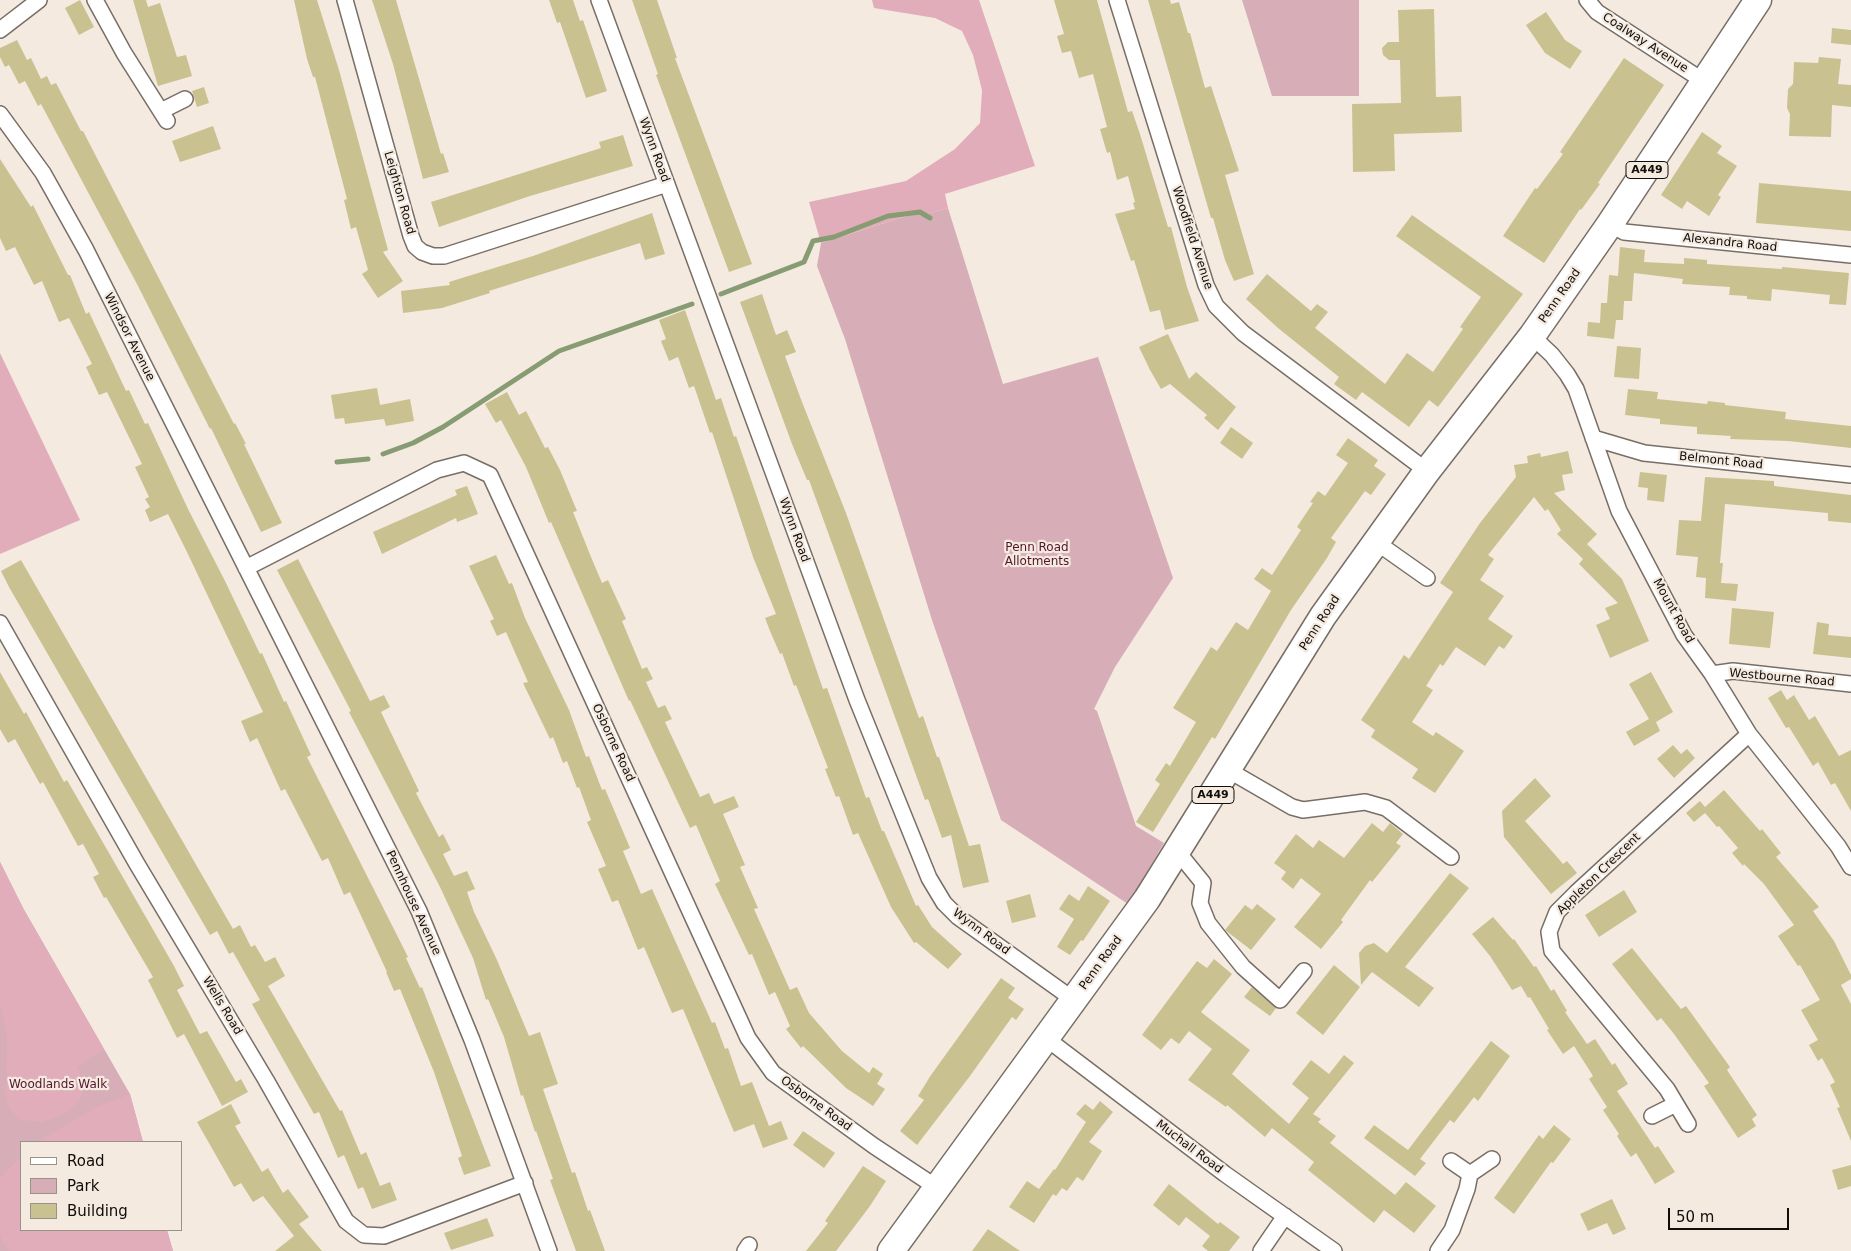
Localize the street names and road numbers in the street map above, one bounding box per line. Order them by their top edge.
street label: Coalway Avenue [1600,10,1690,76]
street label: Wynn Road [636,116,672,184]
street label: Leighton Road [380,150,418,236]
road number: A449 [1626,162,1668,178]
street label: Woodfield Avenue [1169,185,1215,291]
street label: Alexandra Road [1682,231,1778,255]
street label: Penn Road [1536,266,1584,326]
street label: Windsor Avenue [101,290,157,384]
street label: Belmont Road [1678,449,1764,473]
street label: Wynn Road [776,496,812,564]
street label: Mount Road [1649,576,1697,646]
street label: Penn Road [1297,593,1343,653]
street label: Westbourne Road [1729,666,1835,690]
street label: Osborne Road [589,702,637,784]
road number: A449 [1192,786,1234,804]
street label: Appleton Crescent [1554,830,1644,918]
street label: Pennhouse Avenue [382,848,444,958]
street label: Wynn Road [950,906,1012,958]
street label: Penn Road [1077,933,1125,993]
street label: Wells Road [199,974,245,1038]
street label: Osborne Road [778,1073,854,1135]
street label: Muchall Road [1153,1117,1225,1177]

